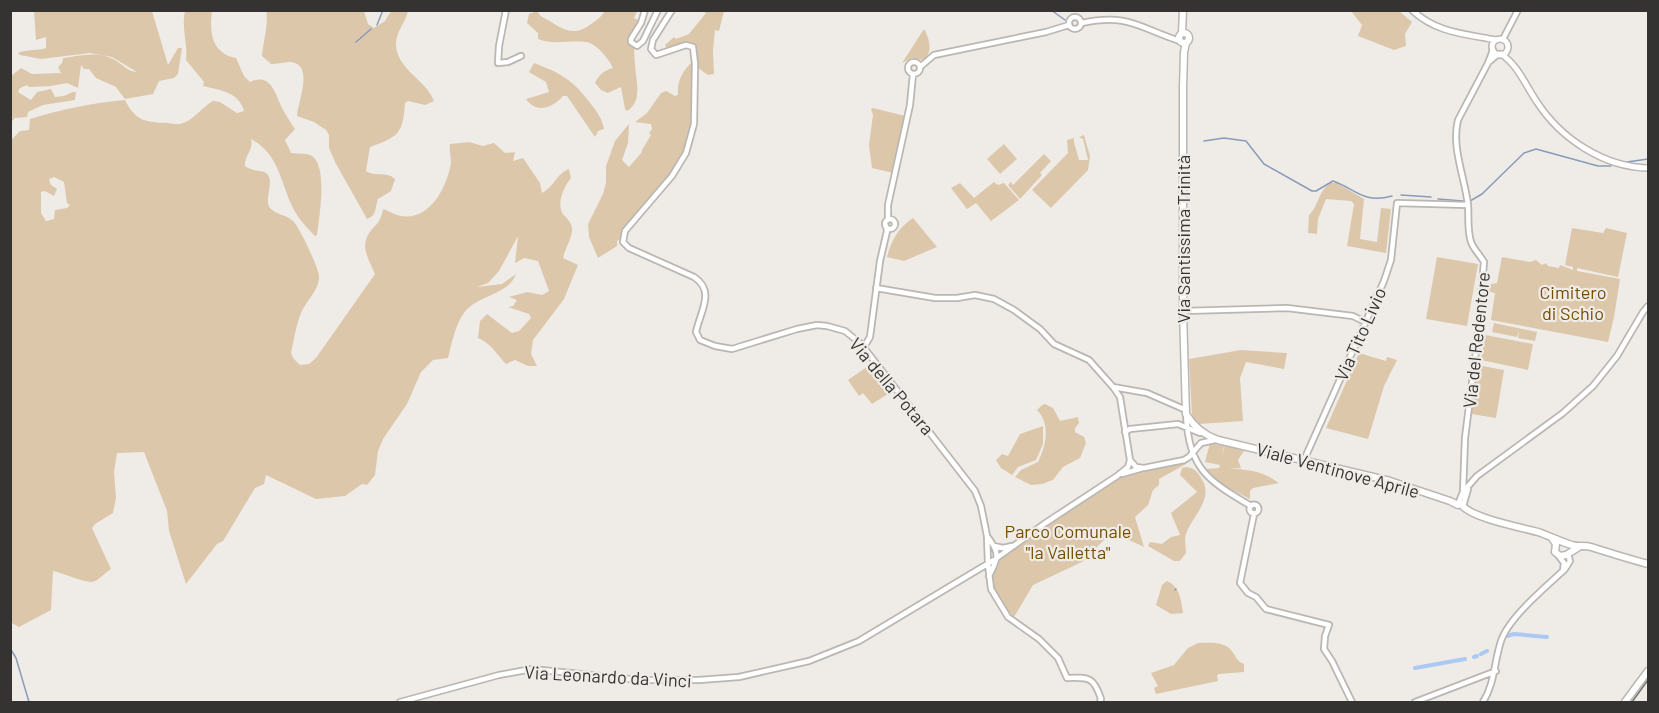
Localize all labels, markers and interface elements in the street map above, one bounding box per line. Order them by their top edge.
street label: Via Santissima Trinità [1172,155,1194,323]
street label: Via del Redentore [1458,271,1494,409]
park label: Cimitero di Schio [1539,281,1607,324]
street label: Via Tito Livio [1330,284,1390,384]
street label: Via della Potara [845,333,939,439]
street label: Viale Ventinove Aprile [1254,438,1422,502]
park label: Parco Comunale "la Valletta" [1005,520,1131,563]
street label: Via Leonardo da Vinci [524,661,692,691]

